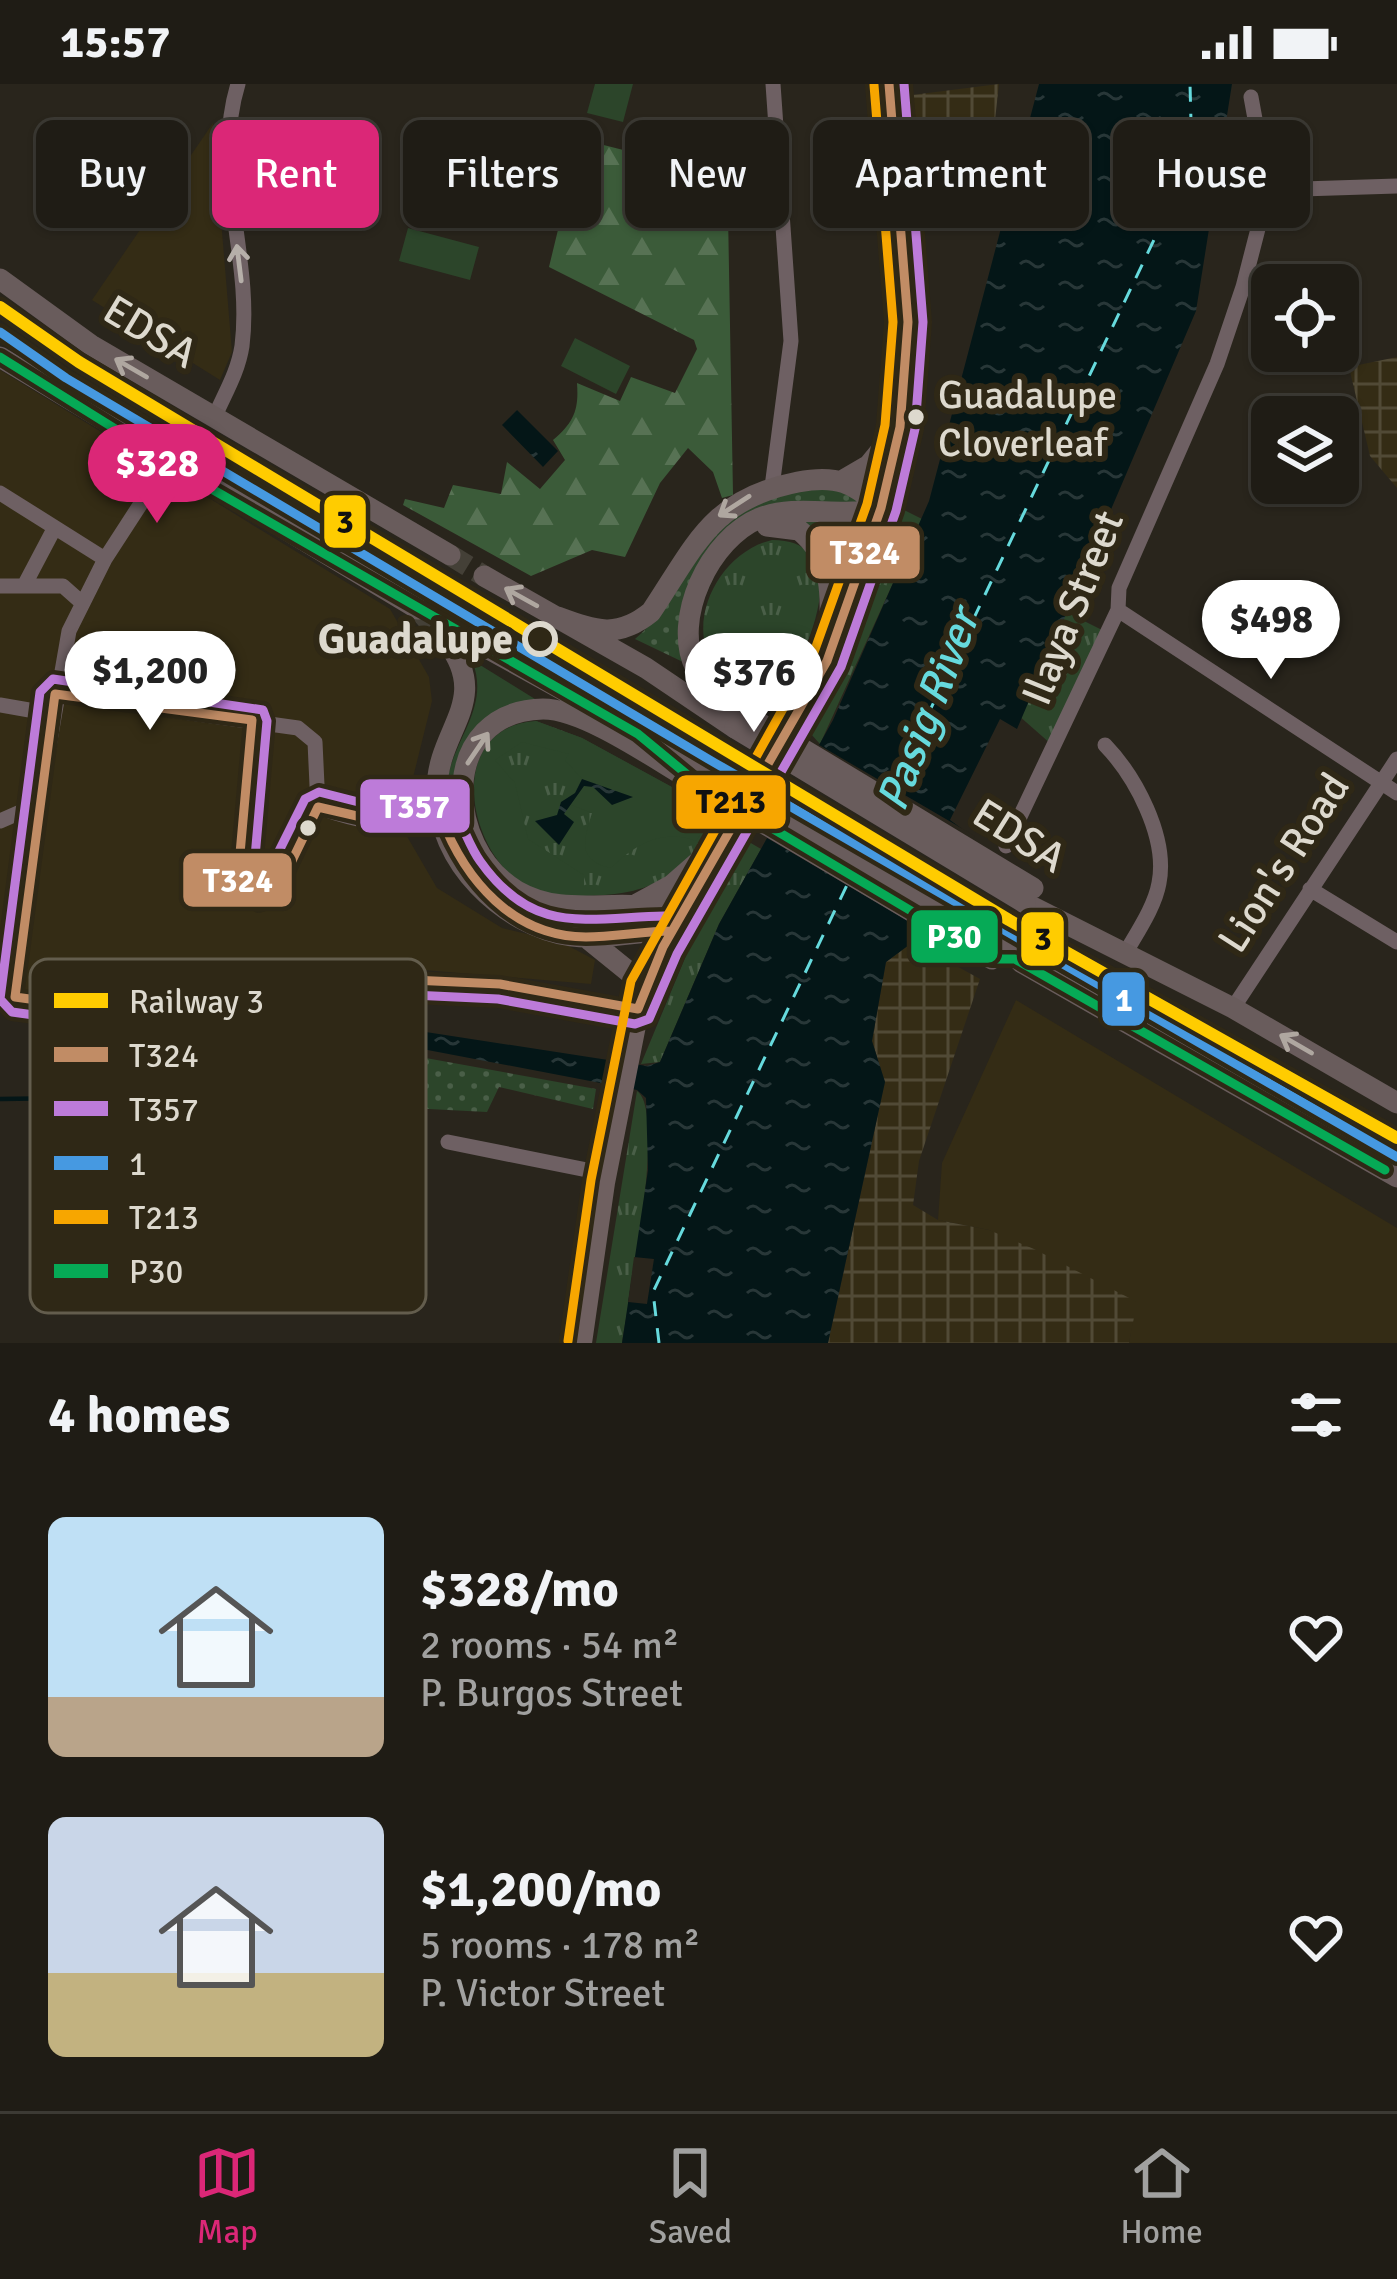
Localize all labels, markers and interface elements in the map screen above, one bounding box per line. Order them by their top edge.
text: 15:57 [60,15,170,70]
chip: Buy [36,120,188,228]
chip: Rent [212,120,379,228]
chip: Filters [403,120,601,228]
chip: New [625,120,789,228]
chip: Apartment [813,120,1089,228]
chip: House [1113,120,1310,228]
one-way arrow [227,244,249,283]
map controls [1251,264,1359,504]
button: locate [1251,264,1359,372]
street label: EDSA [94,284,206,380]
one-way arrow [114,356,149,380]
place label: Guadalupe Cloverleaf [938,371,1117,467]
button: layers [1251,396,1359,504]
marker: Guadalupe Cloverleaf [905,406,927,428]
pin: $328 [86,424,228,526]
text: $328 [115,439,199,487]
line badge: 3 [322,493,368,550]
one-way arrow [717,494,751,518]
text: 3 [336,502,354,543]
street label: Ilaya Street [1011,504,1135,712]
line badge: T324 [808,524,922,581]
text: T324 [830,533,900,574]
pin: $498 [1200,580,1342,682]
one-way arrow [504,585,539,608]
text: $498 [1229,595,1313,643]
water label: Pasig River [865,597,993,818]
place label: Guadalupe [318,614,513,665]
marker: Guadalupe [524,623,556,655]
pin: $1,200 [52,631,248,733]
pin: $376 [683,633,825,735]
text: $1,200 [92,646,208,694]
text: $376 [712,648,796,696]
one-way arrow [465,732,490,765]
street label: Lion's Road [1207,764,1361,962]
line badge: T213 [674,773,788,831]
line badge: T357 [358,777,472,835]
text: T213 [696,782,766,823]
text: T357 [380,787,450,828]
street label: EDSA [963,788,1075,884]
unlabelled marker [297,817,319,839]
line badge: T324 [181,851,294,909]
text: T324 [203,861,273,902]
line badge: P30 [909,908,1000,965]
line badge: 3 [1019,910,1066,968]
text: P30 [926,917,982,958]
text: 3 [1034,919,1052,960]
legend [30,959,426,1313]
line badge: 1 [1100,970,1147,1028]
text: 1 [1115,980,1133,1021]
text: Railway 3 [129,982,264,1023]
one-way arrow [1279,1032,1314,1056]
text: T324 [129,1036,199,1077]
text: T357 [129,1090,199,1131]
text: 1 [129,1144,147,1185]
text: T213 [129,1198,199,1239]
text: P30 [129,1252,183,1293]
icon: filters [1283,1382,1349,1448]
text: 4 homes [48,1384,230,1447]
text: $328/mo [420,1558,619,1621]
icon: home [144,1565,288,1709]
icon: heart [1283,1604,1349,1670]
text: 2 rooms · 54 m² [420,1621,679,1669]
text: P. Burgos Street [420,1669,683,1717]
text: $1,200/mo [420,1858,661,1921]
icon: home [144,1865,288,2009]
icon: heart [1283,1904,1349,1970]
text: 5 rooms · 178 m² [420,1921,700,1969]
text: P. Victor Street [420,1969,665,2017]
tab: Map [194,2140,260,2253]
tab: Saved [649,2140,732,2253]
tab: Home [1120,2140,1203,2253]

